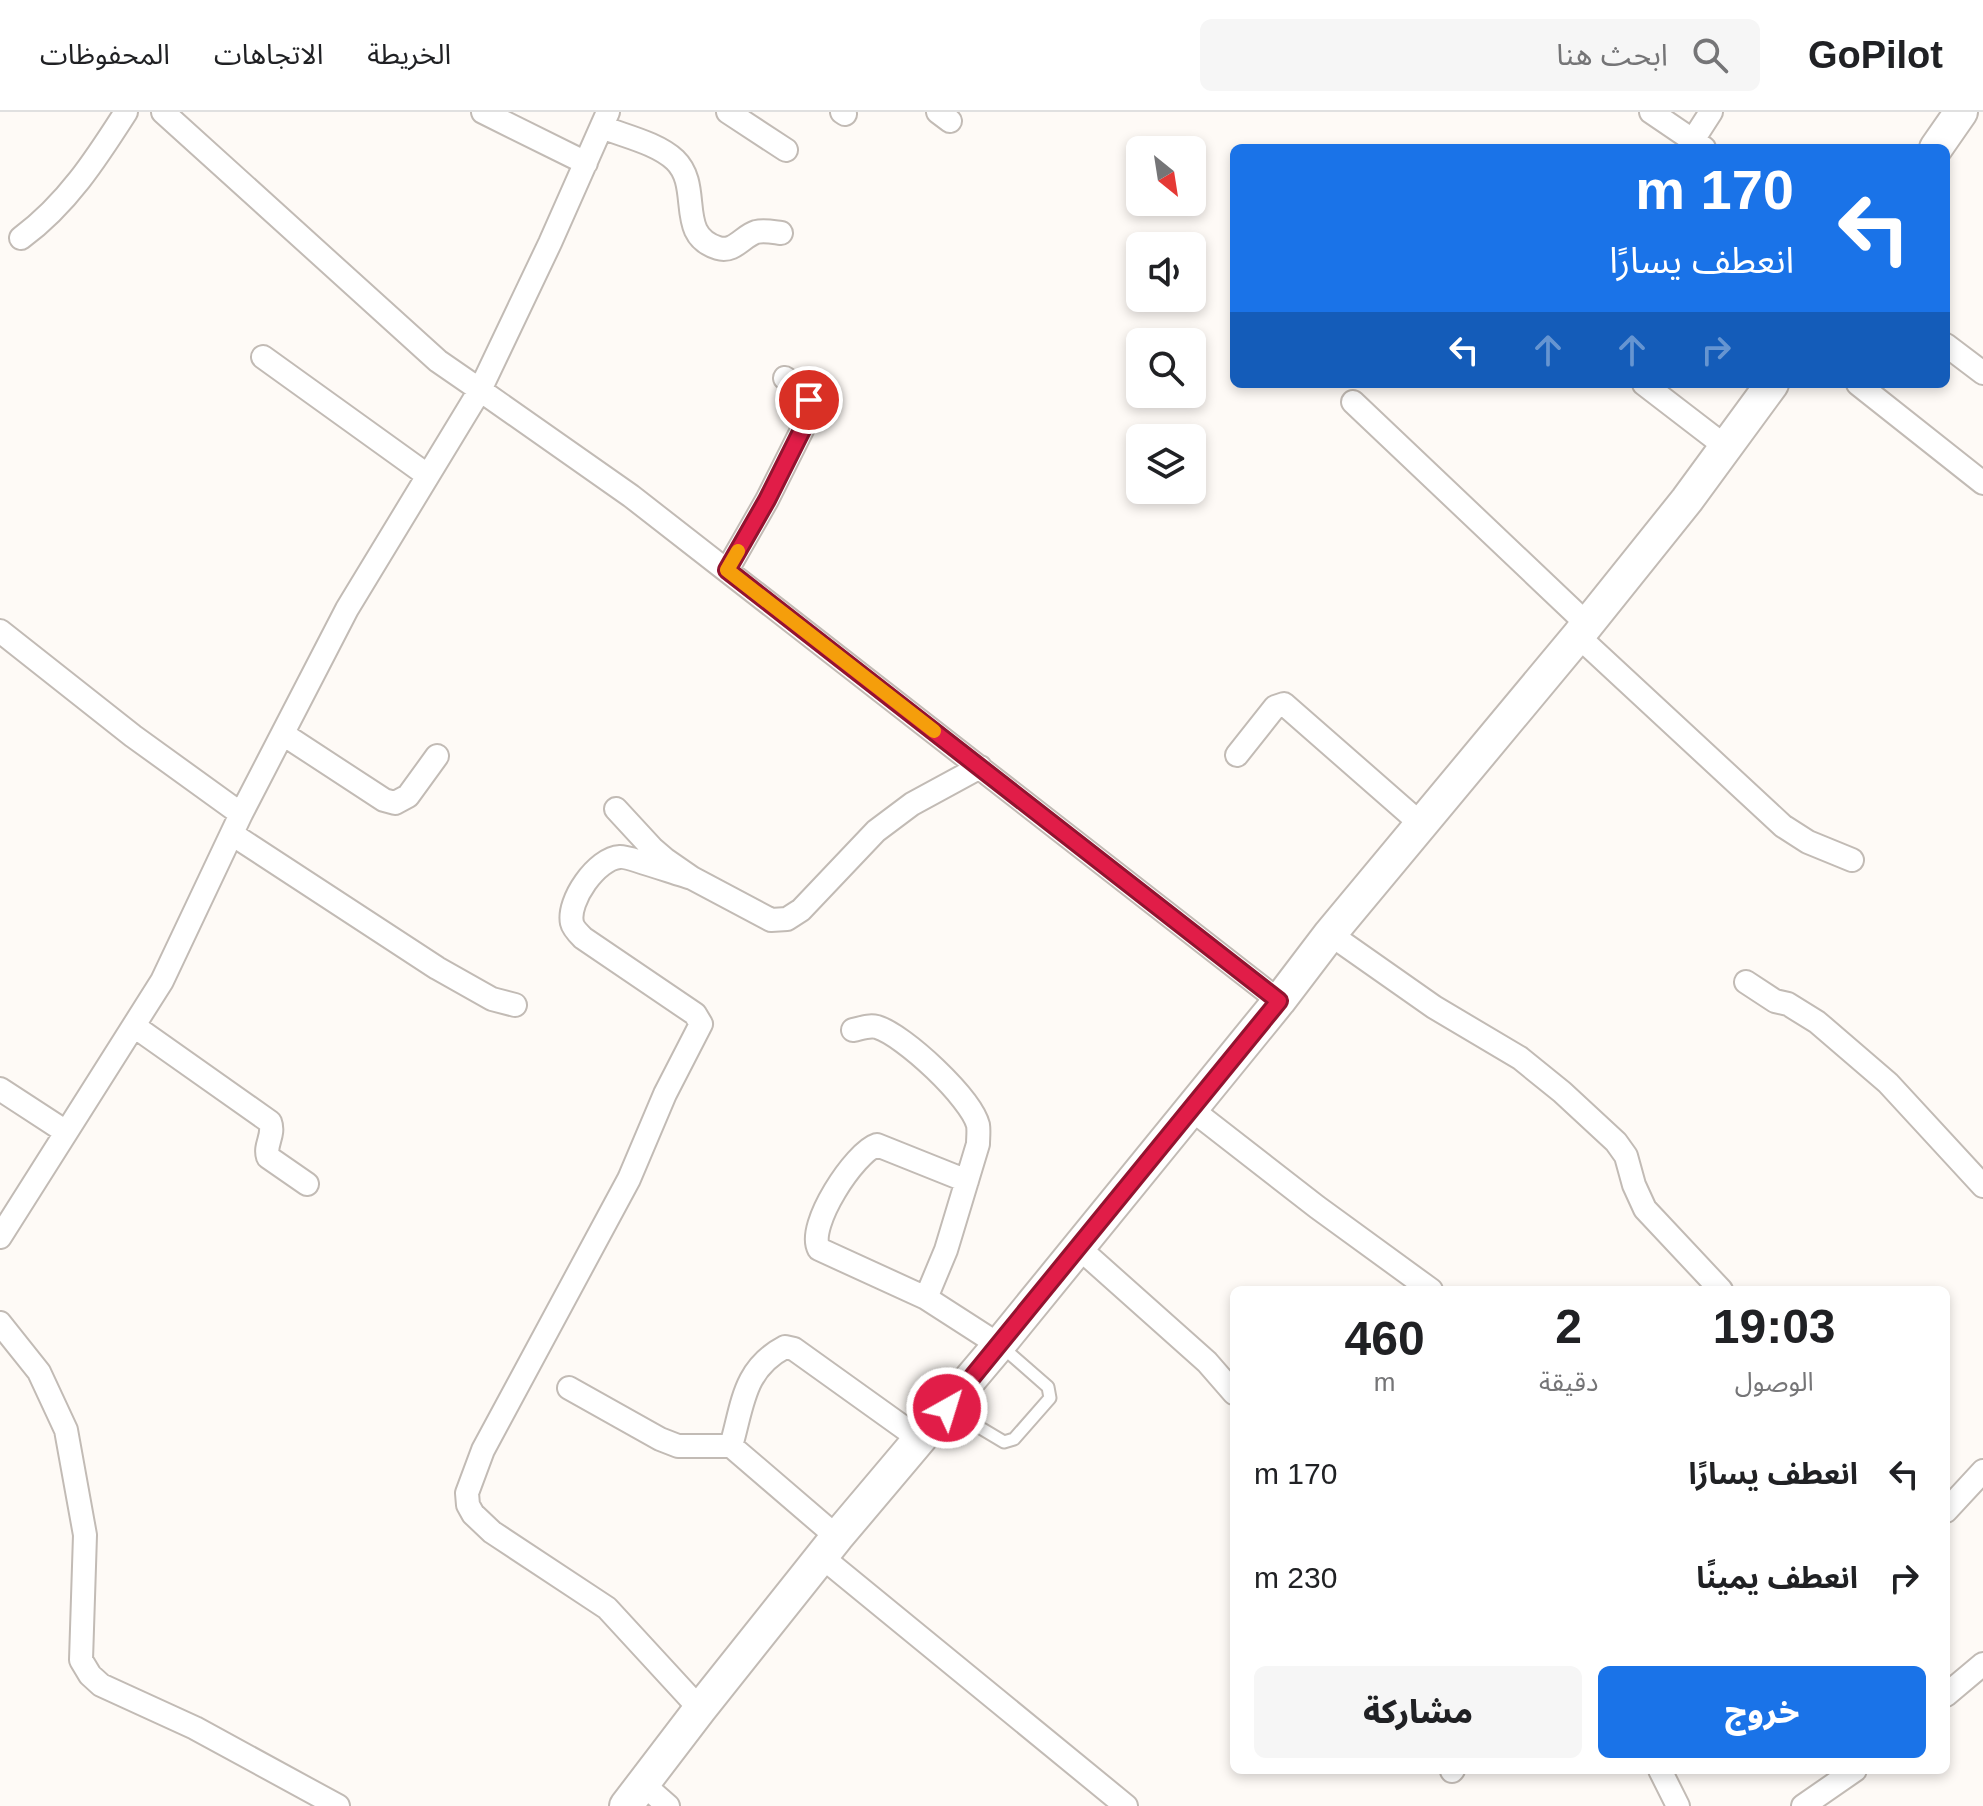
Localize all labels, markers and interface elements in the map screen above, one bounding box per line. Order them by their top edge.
search box [1200,19,1760,91]
icon: search [1688,33,1732,77]
text: GoPilot [1808,34,1943,76]
text: ابحث هنا [1556,38,1668,71]
text: المحفوظات [40,39,170,70]
text: الاتجاهات [214,39,323,70]
text: الخريطة [367,39,451,70]
north arrow [1126,136,1206,216]
map controls [1126,136,1206,504]
text: 170 m [1635,158,1794,221]
icon: left [1822,176,1926,280]
button: sound [1126,232,1206,312]
text: انعطف يسارًا [1609,240,1794,281]
button: search [1126,328,1206,408]
icon: left [1442,328,1486,372]
icon: ahead [1526,328,1570,372]
icon: ahead [1610,328,1654,372]
icon: right [1694,328,1738,372]
pin [775,366,843,434]
icon: arrive [787,378,831,422]
button: layers [1126,424,1206,504]
text: 2 [1555,1300,1582,1353]
text: 19:03 [1713,1300,1836,1353]
text: 460 [1345,1312,1425,1365]
position arrow [905,1366,989,1450]
text: m [1374,1367,1395,1397]
text: دقيقة [1539,1367,1598,1397]
text: الوصول [1735,1367,1814,1397]
icon: left [1882,1452,1926,1496]
text: 170 m [1254,1457,1337,1490]
text: انعطف يسارًا [1689,1457,1858,1490]
icon: right [1882,1556,1926,1600]
text: 230 m [1254,1561,1337,1594]
text: انعطف يمينًا [1696,1561,1858,1594]
button: مشاركة [1254,1666,1582,1758]
button: خروج [1598,1666,1926,1758]

